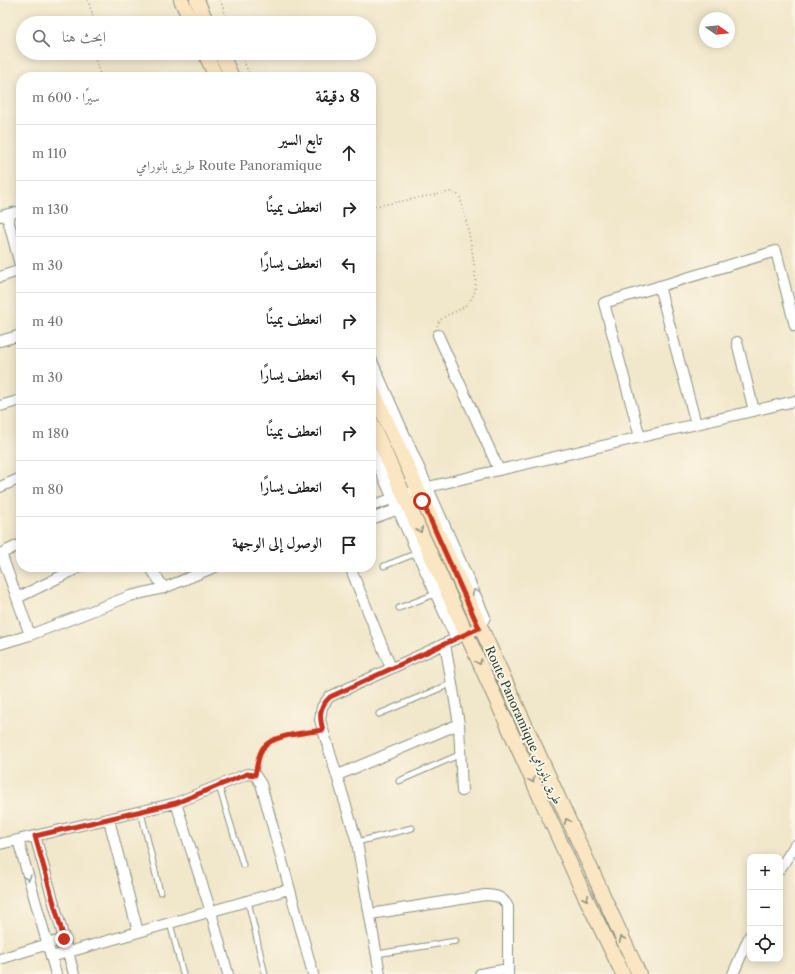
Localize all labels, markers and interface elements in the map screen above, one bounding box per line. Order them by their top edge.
north arrow [699,12,735,48]
search box [16,16,376,60]
icon: search [30,27,52,49]
text: ابحث هنا [62,27,106,46]
text: 8 دقيقة [316,86,360,106]
text: سيرًا · 600 m [32,89,100,105]
text: تابع السير [279,130,322,149]
icon: ahead [338,142,360,164]
text: 110 m [32,145,67,161]
text: Route Panoramique طريق بانورامي [136,157,322,173]
text: انعطف يمينًا [266,197,322,216]
icon: right [338,198,360,220]
text: 130 m [32,201,68,217]
text: انعطف يسارًا [260,253,322,272]
icon: left [338,254,360,276]
text: 30 m [32,257,63,273]
text: انعطف يمينًا [266,309,322,328]
icon: right [338,310,360,332]
text: 40 m [32,313,63,329]
text: انعطف يسارًا [260,365,322,384]
icon: left [338,366,360,388]
text: 30 m [32,369,63,385]
text: انعطف يمينًا [266,421,322,440]
icon: right [338,422,360,444]
text: 180 m [32,425,69,441]
text: انعطف يسارًا [260,477,322,496]
icon: left [338,478,360,500]
text: 80 m [32,481,64,497]
route start [413,492,431,510]
one-way arrow [415,526,423,534]
text: الوصول إلى الوجهة [232,533,322,552]
icon: arrive [338,534,360,556]
one-way arrow [472,589,480,597]
street label: Route Panoramique طريق بانورامي [480,644,566,808]
one-way arrow [474,657,482,665]
one-way arrow [528,776,536,783]
one-way arrow [564,817,572,825]
map controls [747,854,783,962]
button: + [747,854,783,890]
one-way arrow [23,874,32,881]
button: − [747,890,783,926]
one-way arrow [581,894,589,902]
button: locate [747,926,783,962]
route end [55,930,73,948]
one-way arrow [619,935,627,943]

